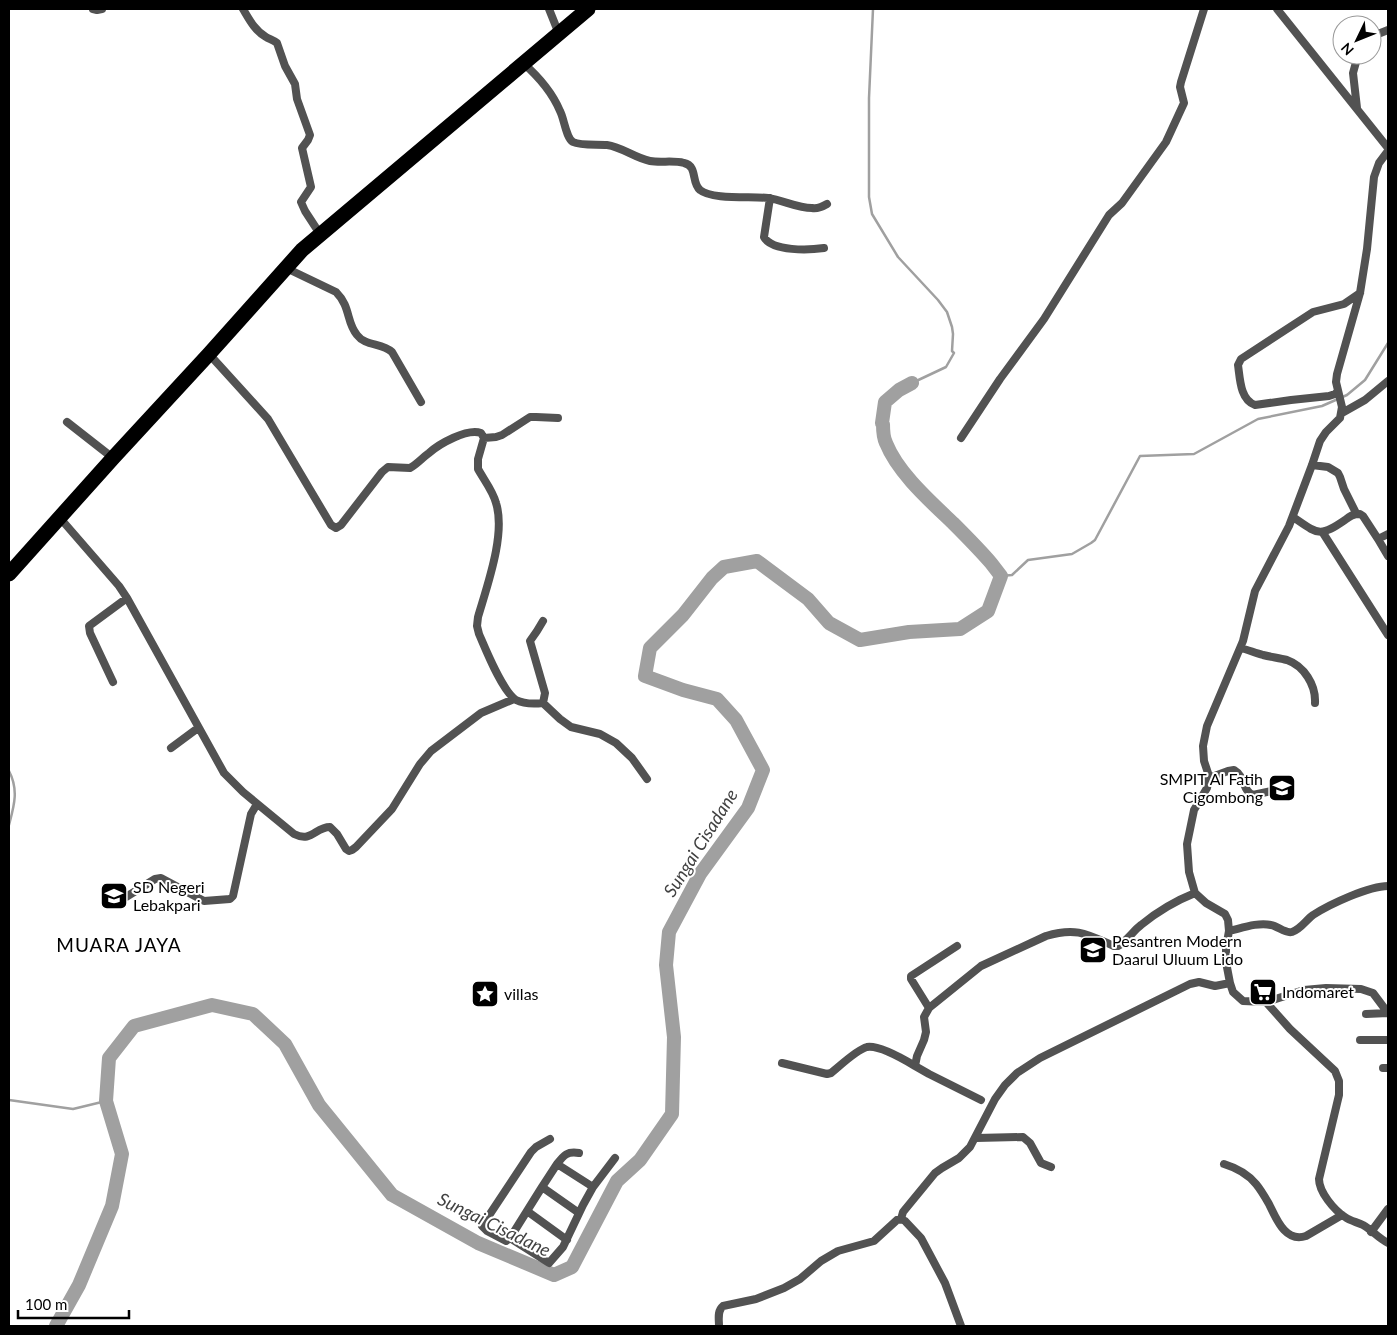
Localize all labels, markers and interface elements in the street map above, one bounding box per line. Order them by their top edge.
north arrow [1332,15,1382,65]
text: N [1337,39,1357,59]
place label: SMPIT Al Fatih Cigombong [1160,769,1263,806]
school or university icon: SMPIT Al Fatih Cigombong [1267,773,1297,803]
water label: Sungai Cisadane [658,785,742,900]
place label: SD Negeri Lebakpari [133,877,205,914]
school or university icon: SD Negeri Lebakpari [99,881,129,911]
place label: Pesantren Modern Daarul Uluum Lido [1112,931,1243,968]
district label: MUARA JAYA [56,933,182,956]
school or university icon: Pesantren Modern Daarul Uluum Lido [1078,935,1108,965]
supermarket icon: Indomaret [1248,977,1278,1007]
place icon: villas [470,979,500,1009]
place label: Indomaret [1282,982,1354,1001]
place label: villas [504,984,539,1003]
water label: Sungai Cisadane [434,1187,554,1261]
scale bar [18,1288,129,1320]
text: 100 m [25,1295,67,1313]

